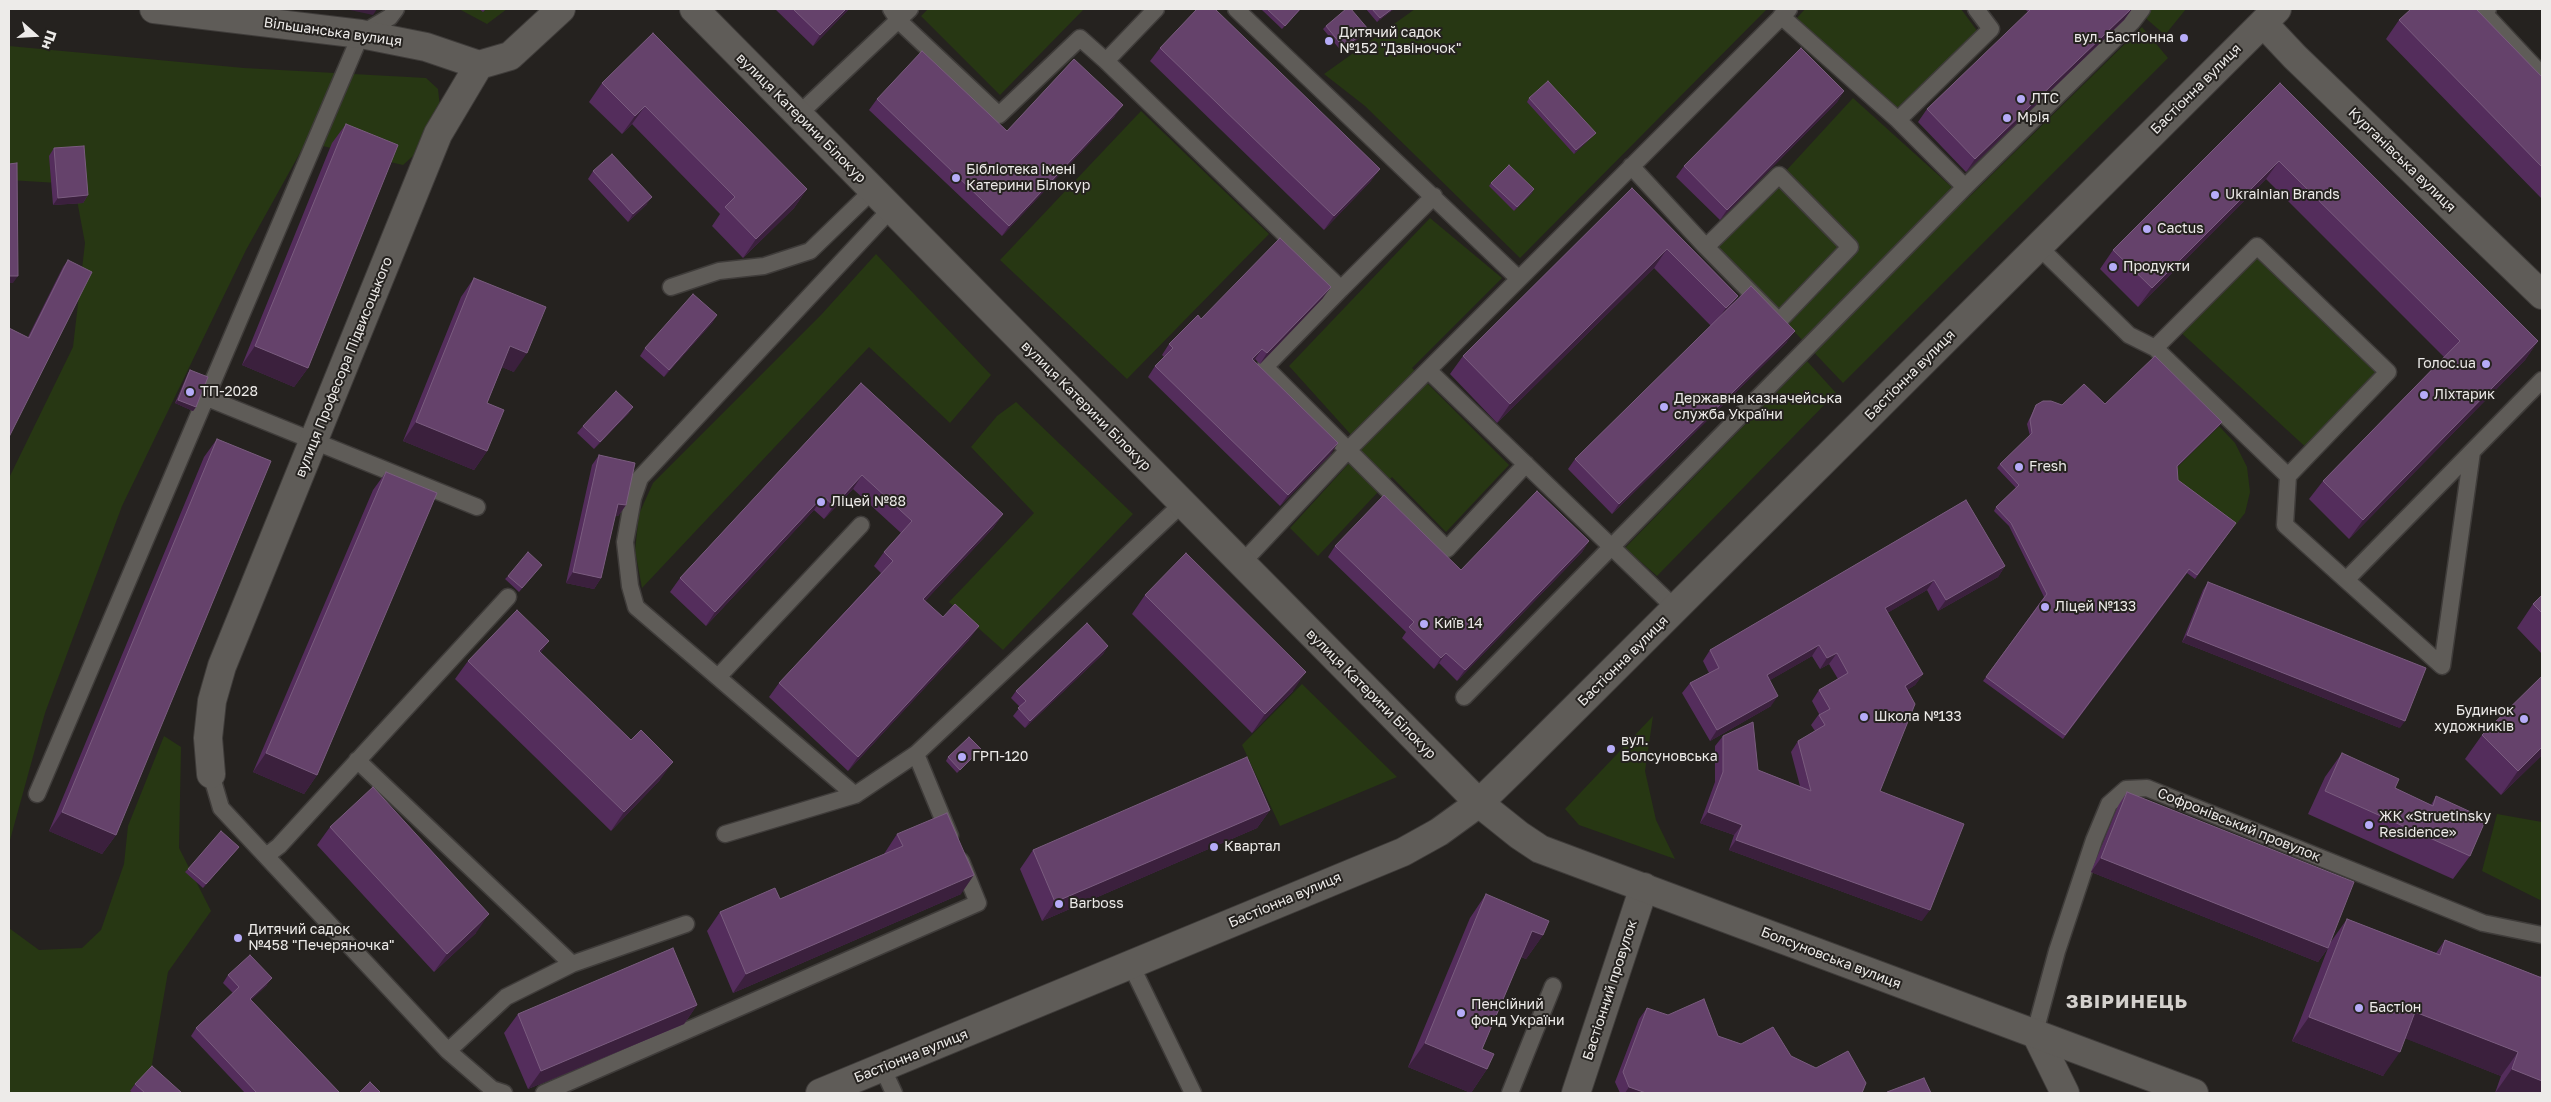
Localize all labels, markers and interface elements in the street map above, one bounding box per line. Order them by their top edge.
north arrow [10,10,60,60]
street label: Вільшанська вулиця [263,14,403,50]
place label: Дитячий садок №152 "Дзвіночок" [1339,25,1461,58]
text: Пн [39,28,61,52]
place label: вул. Бастіонна [2074,30,2174,46]
marker: вул. Бастіонна [2178,32,2190,44]
marker: Дитячий садок №152 "Дзвіночок" [1323,35,1335,47]
street label: Бастіонна вулиця [2147,40,2245,138]
street label: вулиця Катерини Білокур [733,50,869,186]
place label: ЛТС [2031,91,2059,107]
marker: ЛТС [2015,93,2027,105]
street label: Курганівська вулиця [2345,104,2459,216]
place label: Мрія [2017,110,2049,126]
marker: Мрія [2001,112,2013,124]
place label: Бібліотека імені Катерини Білокур [966,162,1090,194]
marker: Бібліотека імені Катерини Білокур [950,172,962,184]
place label: Ukrainian Brands [2225,187,2340,203]
marker: Ukrainian Brands [2209,189,2221,201]
place label: Cactus [2157,221,2204,237]
marker: Cactus [2141,223,2153,235]
street label: вулиця Професора Підвисоцького [292,254,396,480]
place label: Продукти [2123,259,2190,275]
marker: Продукти [2107,261,2119,273]
street label: Бастіонна вулиця [1861,326,1959,424]
street label: вулиця Катерини Білокур [1018,338,1154,474]
place label: Голос.ua [2417,356,2476,372]
marker: Голос.ua [2480,358,2492,370]
place label: ТП-2028 [200,384,258,400]
marker: ТП-2028 [184,386,196,398]
place label: Ліхтарик [2434,387,2495,403]
marker: Ліхтарик [2418,389,2430,401]
place label: Державна казначейська служба України [1674,391,1842,424]
marker: Державна казначейська служба України [1658,401,1670,413]
place label: Fresh [2029,459,2067,475]
marker: Fresh [2013,461,2025,473]
place label: Ліцей №88 [831,494,906,510]
marker: Ліцей №88 [815,496,827,508]
place label: Ліцей №133 [2055,599,2136,615]
marker: Ліцей №133 [2039,601,2051,613]
street label: Бастіонна вулиця [1574,612,1672,710]
place label: Київ 14 [1434,616,1483,632]
marker: Київ 14 [1418,618,1430,630]
street label: вулиця Катерини Білокур [1303,626,1439,762]
place label: Будинок художників [2434,703,2514,736]
place label: Школа №133 [1874,709,1962,725]
marker: Школа №133 [1858,711,1870,723]
marker: Будинок художників [2518,713,2530,725]
place label: вул. Болсуновська [1621,733,1718,766]
marker: вул. Болсуновська [1605,743,1617,755]
place label: ГРП-120 [972,749,1028,765]
marker: ГРП-120 [956,751,968,763]
street label: Софронівський провулок [2155,785,2323,865]
place label: ЖК «Struetinsky Residence» [2379,809,2491,842]
marker: ЖК «Struetinsky Residence» [2363,819,2375,831]
place label: Квартал [1224,839,1281,855]
marker: Квартал [1208,841,1220,853]
street label: Бастіонна вулиця [1226,869,1344,931]
place label: Barboss [1069,896,1124,912]
marker: Barboss [1053,898,1065,910]
street label: Бастіонний провулок [1579,918,1641,1062]
place label: Дитячий садок №458 "Печеряночка" [248,922,394,954]
street label: Болсуновська вулиця [1759,923,1903,993]
marker: Дитячий садок №458 "Печеряночка" [232,932,244,944]
district label: ЗВІРИНЕЦЬ [2065,991,2189,1013]
place label: Пенсійний фонд України [1471,997,1564,1030]
place label: Бастіон [2369,1000,2421,1016]
marker: Бастіон [2353,1002,2365,1014]
marker: Пенсійний фонд України [1455,1007,1467,1019]
street label: Бастіонна вулиця [852,1026,970,1086]

